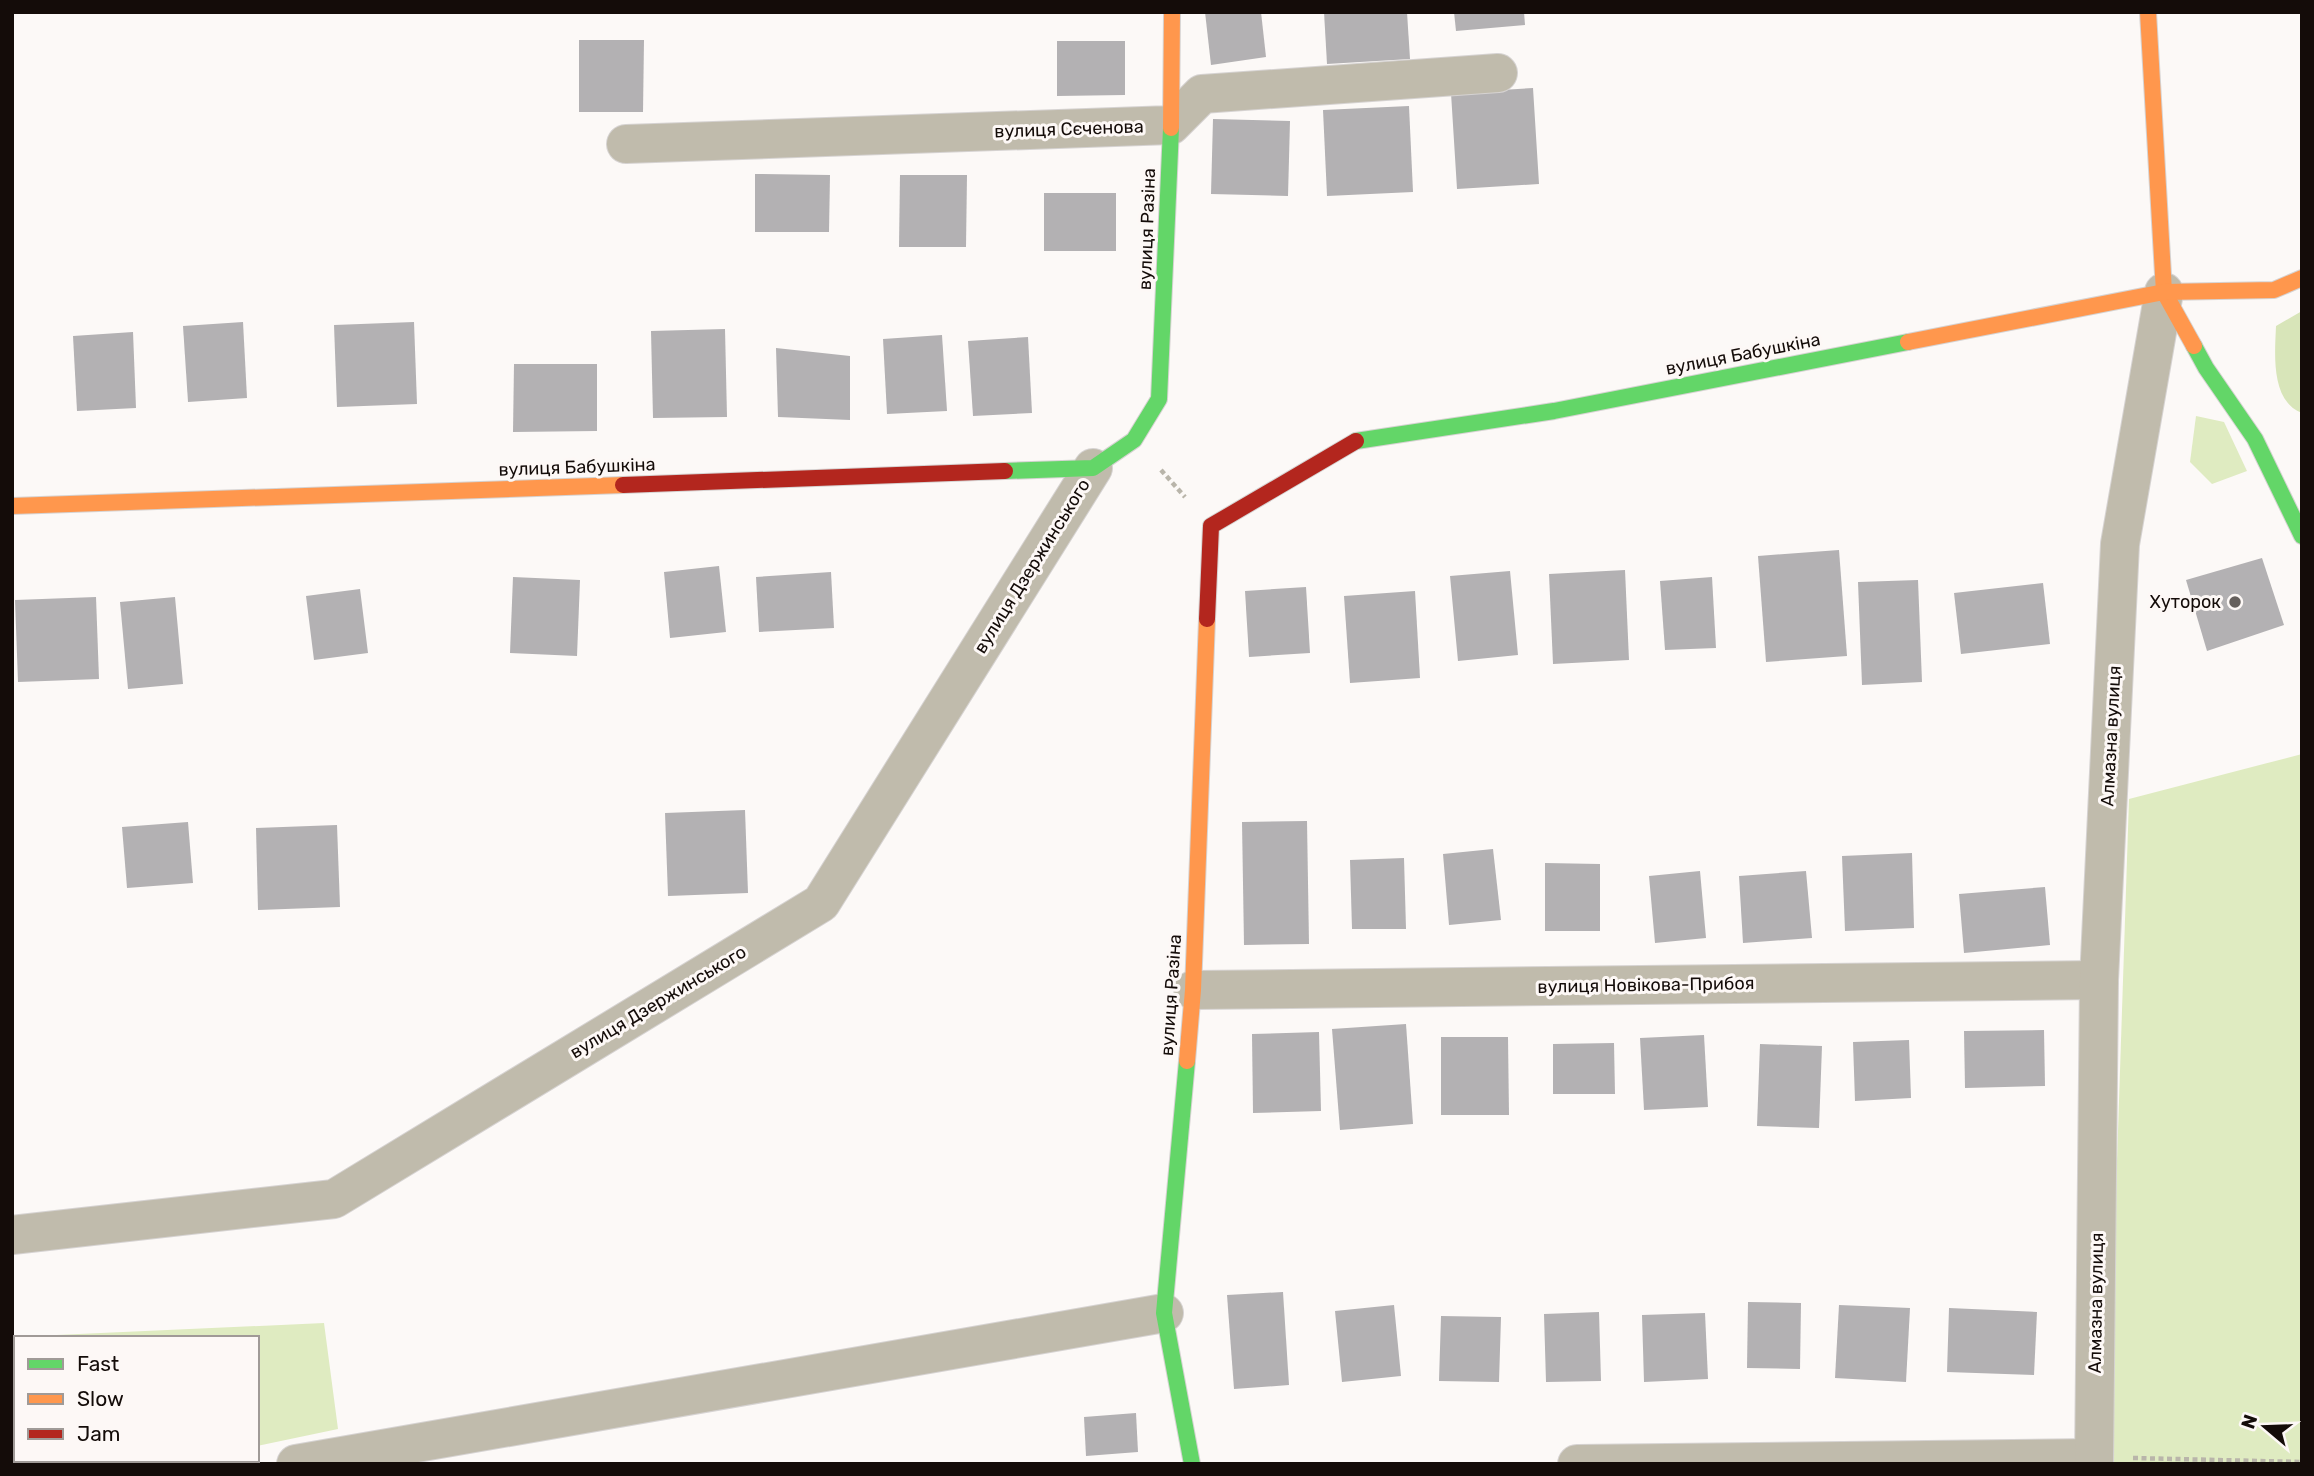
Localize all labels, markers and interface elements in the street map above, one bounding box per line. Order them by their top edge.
street label: вулиця Сєченова [994,115,1144,143]
street label: вулиця Разіна [1134,168,1160,290]
street label: вулиця Бабушкіна [1664,328,1822,380]
street label: вулиця Бабушкіна [498,453,656,481]
street label: вулиця Дзержинського [969,475,1095,657]
place label: Хуторок [2149,591,2221,613]
marker: Хуторок [2227,594,2243,610]
street label: Алмазна вулиця [2096,665,2126,807]
street label: вулиця Разіна [1156,933,1186,1057]
street label: вулиця Дзержинського [566,941,750,1063]
street label: вулиця Новікова-Прибоя [1537,972,1755,998]
street label: Алмазна вулиця [2084,1232,2108,1374]
legend [14,1336,259,1462]
text: Fast [77,1351,119,1376]
text: Slow [77,1386,124,1411]
north arrow [2230,1392,2300,1462]
text: N [2236,1411,2262,1432]
text: Jam [77,1421,121,1446]

